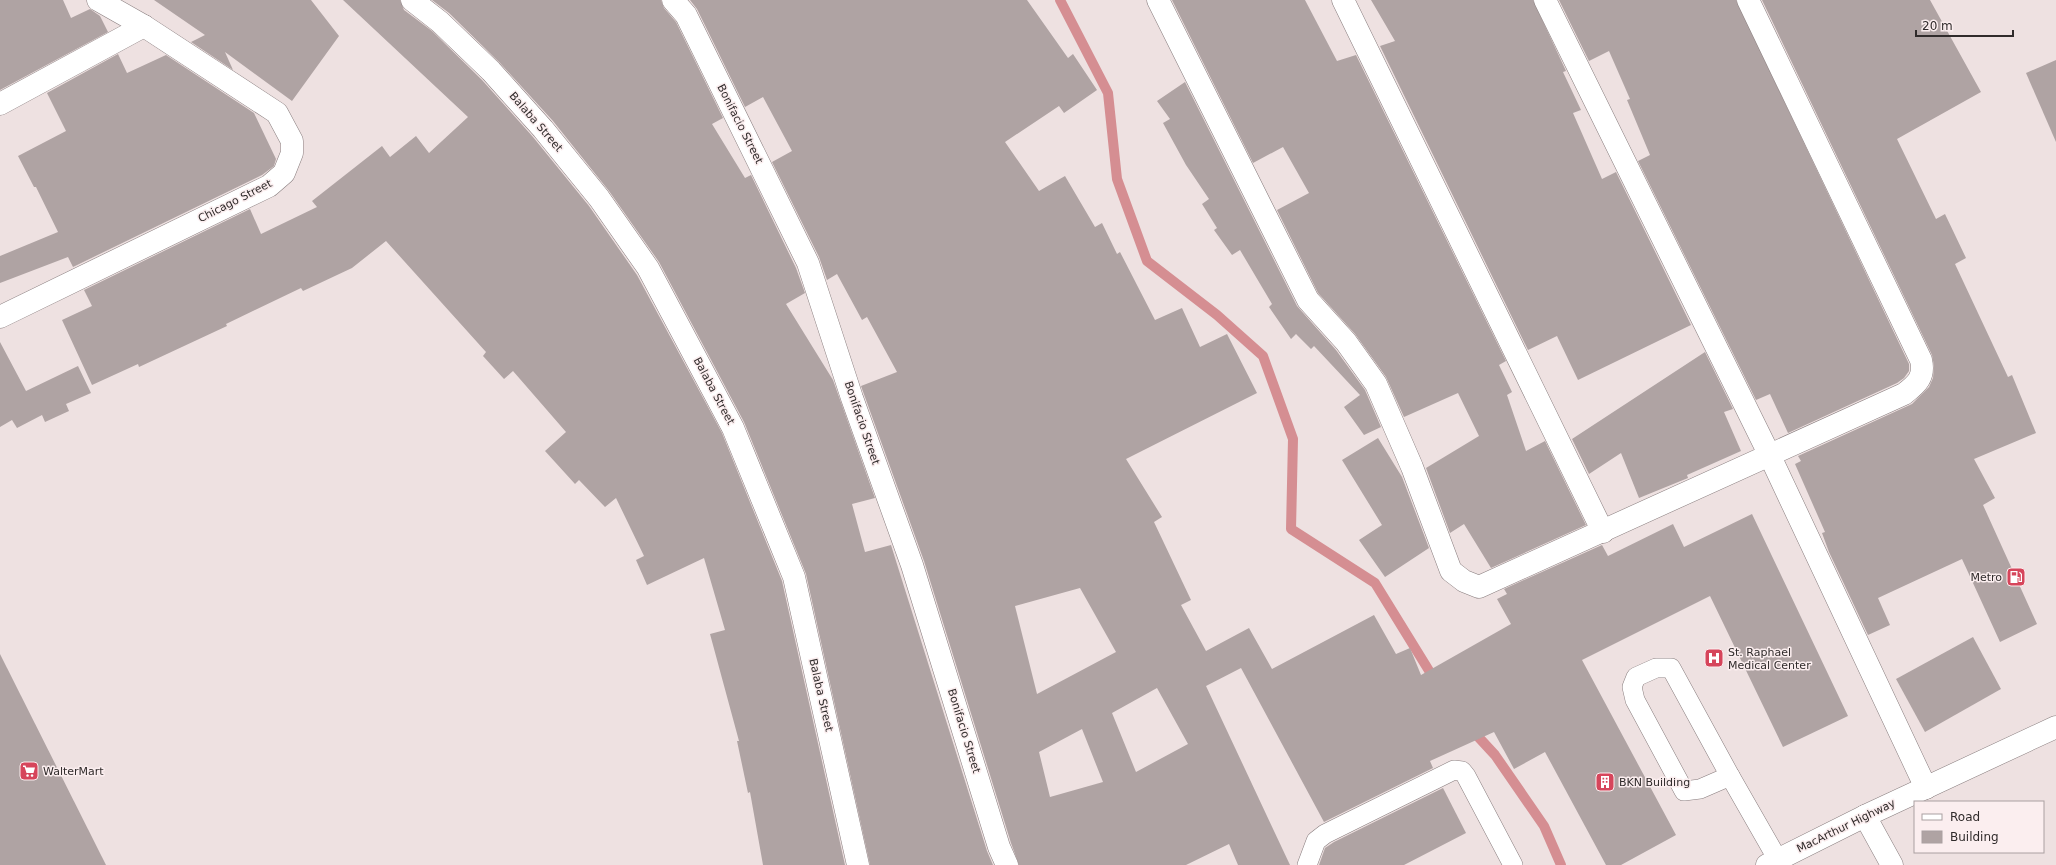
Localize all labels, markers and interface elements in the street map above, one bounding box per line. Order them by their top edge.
scale bar [1916,12,2013,38]
text: 20 m [1922,19,1953,33]
street label: Bonifacio Street [714,82,766,167]
street label: Balaba Street [507,90,566,155]
street label: Chicago Street [196,176,275,225]
street label: Balaba Street [691,355,738,428]
street label: Bonifacio Street [842,379,883,467]
fuel station icon: Metro [2005,566,2027,588]
place label: Metro [1970,571,2002,584]
place label: St. Raphael Medical Center [1728,646,1811,672]
hospital icon: St. Raphael Medical Center [1703,647,1725,669]
street label: Balaba Street [806,657,836,734]
street label: Bonifacio Street [945,687,983,775]
supermarket icon: WalterMart [18,760,40,782]
place label: WalterMart [43,765,104,778]
building icon: BKN Building [1594,771,1616,793]
place label: BKN Building [1619,776,1690,789]
street label: MacArthur Highway [1795,796,1898,856]
legend [1914,801,2044,853]
text: Road [1950,810,1980,824]
text: Building [1950,830,1999,844]

